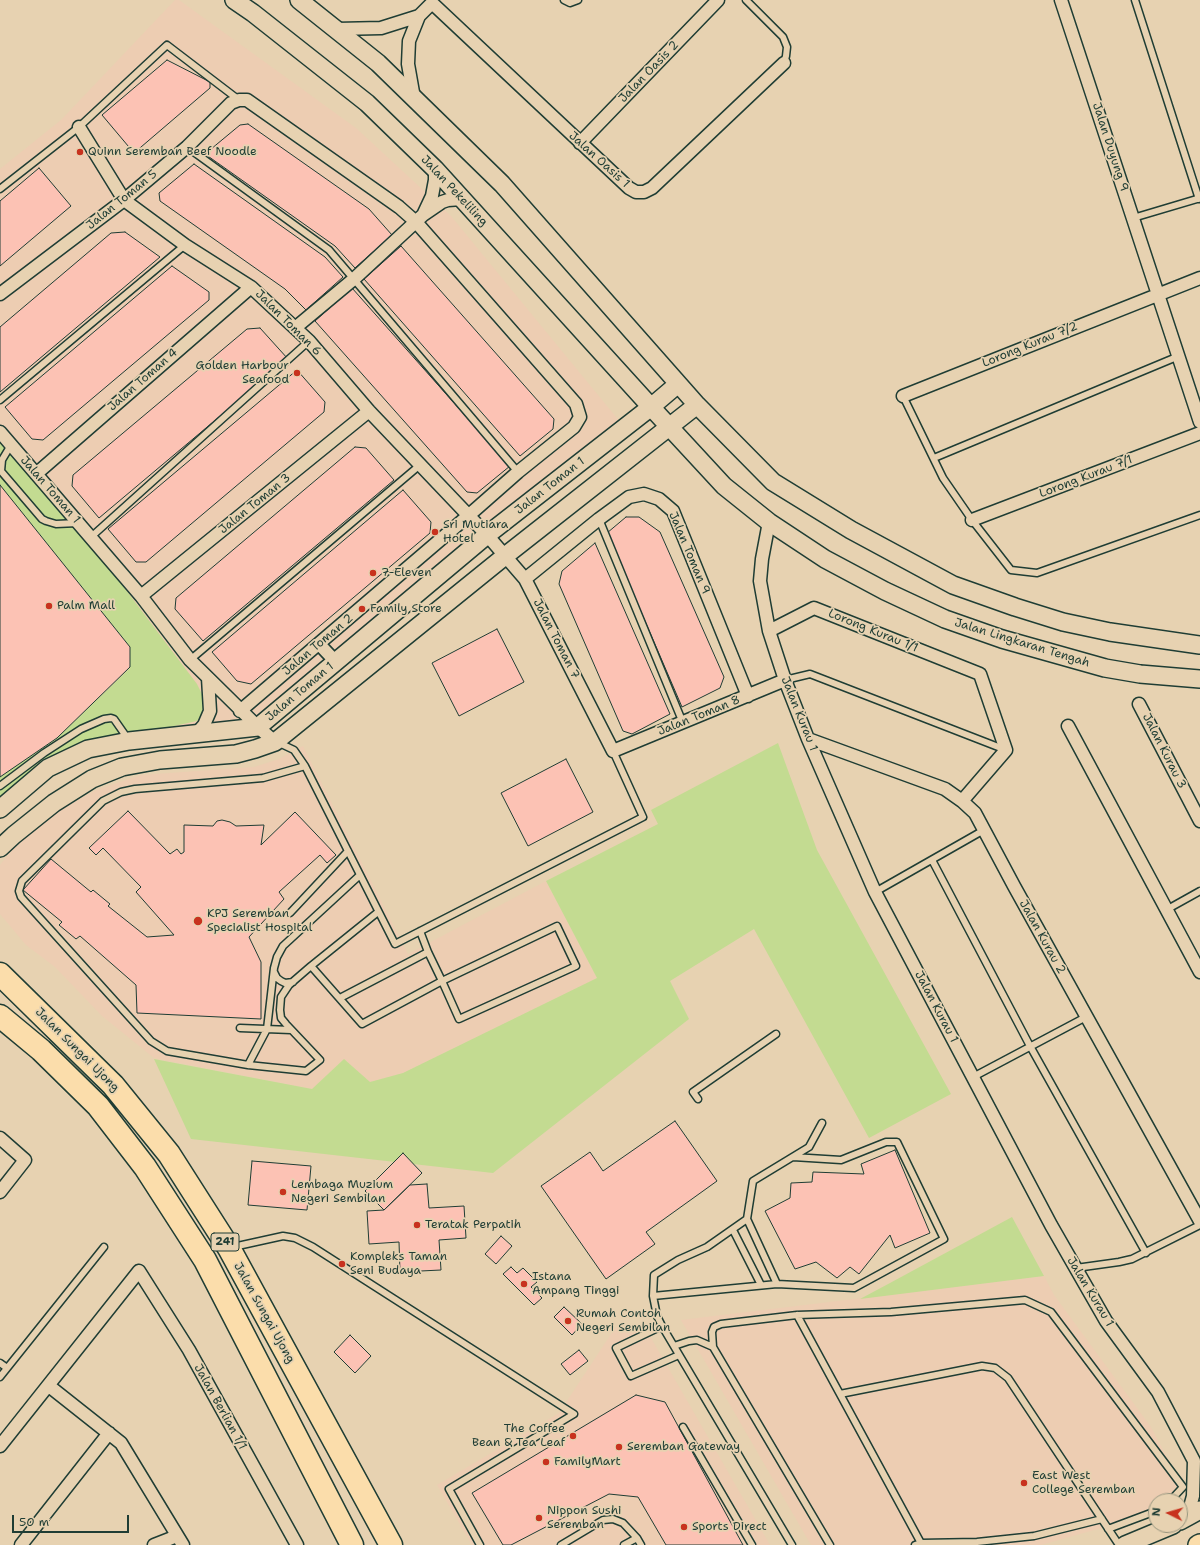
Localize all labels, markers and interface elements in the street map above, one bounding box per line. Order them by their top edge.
street label: Jalan Oasis 2 [616,38,682,106]
street label: Jalan Duyung 9 [1089,101,1131,193]
street label: Jalan Oasis 1 [566,129,632,191]
place label: Quinn Seremban Beef Noodle [88,145,257,159]
marker: Quinn Seremban Beef Noodle [75,147,85,157]
street label: Jalan Pekeliling [418,153,490,229]
street label: Jalan Toman 5 [84,167,160,233]
street label: Jalan Toman 6 [252,287,324,359]
street label: Lorong Kurau 7/2 [980,319,1080,371]
street label: Jalan Toman 4 [105,346,181,414]
place label: Golden Harbour Seafood [196,359,289,387]
marker: Golden Harbour Seafood [292,368,302,378]
street label: Jalan Toman 1 [17,453,83,527]
street label: Lorong Kurau 7/1 [1037,453,1135,501]
street label: Jalan Toman 1 [512,454,588,518]
street label: Jalan Toman 3 [216,471,294,537]
street label: Jalan Toman 9 [665,510,713,596]
place label: Sri Mutiara Hotel [443,518,508,546]
marker: Sri Mutiara Hotel [430,527,440,537]
place label: 7-Eleven [381,566,432,580]
marker: 7-Eleven [368,568,378,578]
street label: Jalan Toman 7 [530,597,582,681]
place label: Palm Mall [57,599,115,613]
marker: Palm Mall [44,601,54,611]
place label: Family Store [370,602,442,616]
marker: Family Store [357,604,367,614]
street label: Lorong Kurau 1/1 [826,606,920,656]
street label: Jalan Toman 2 [280,611,356,679]
street label: Jalan Lingkaran Tengah [953,616,1091,670]
street label: Jalan Toman 1 [263,659,337,725]
street label: Jalan Kurau 1 [778,675,820,753]
street label: Jalan Toman 8 [656,693,742,739]
street label: Jalan Kurau 3 [1139,711,1189,791]
street label: Jalan Kurau 2 [1016,897,1068,977]
place label: KPJ Seremban Specialist Hospital [207,907,312,935]
marker: KPJ Seremban Specialist Hospital [192,915,204,927]
street label: Jalan Kurau 1 [911,969,961,1045]
street label: Jalan Sungai Ujong [32,1005,122,1095]
place label: Lembaga Muzium Negeri Sembilan [291,1178,393,1206]
marker: Lembaga Muzium Negeri Sembilan [278,1187,288,1197]
place label: Teratak Perpatih [425,1218,521,1232]
marker: Teratak Perpatih [412,1220,422,1230]
road number: 241 [211,1233,239,1251]
place label: Kompleks Taman Seni Budaya [350,1250,447,1278]
street label: Jalan Kurau 1 [1063,1254,1117,1330]
marker: Kompleks Taman Seni Budaya [337,1259,347,1269]
street label: Jalan Sungai Ujong [230,1260,298,1366]
place label: Istana Ampang Tinggi [532,1270,620,1298]
marker: Istana Ampang Tinggi [519,1279,529,1289]
place label: Rumah Contoh Negeri Sembilan [576,1307,670,1335]
marker: Rumah Contoh Negeri Sembilan [563,1316,573,1326]
street label: Jalan Berlian 1/1 [191,1362,249,1452]
place label: The Coffee Bean & Tea Leaf [472,1422,565,1450]
marker: The Coffee Bean & Tea Leaf [568,1431,578,1441]
place label: Seremban Gateway [627,1440,740,1454]
marker: Seremban Gateway [614,1442,624,1452]
place label: FamilyMart [554,1455,621,1469]
marker: FamilyMart [541,1457,551,1467]
place label: East West College Seremban [1032,1469,1135,1497]
marker: East West College Seremban [1019,1478,1029,1488]
north arrow [1148,1493,1188,1533]
place label: Nippon Sushi Seremban [547,1504,621,1532]
scale bar [14,1507,131,1533]
text: N [1149,1507,1164,1517]
marker: Nippon Sushi Seremban [534,1513,544,1523]
text: 50 m [19,1514,49,1530]
place label: Sports Direct [692,1520,767,1534]
marker: Sports Direct [679,1522,689,1532]

